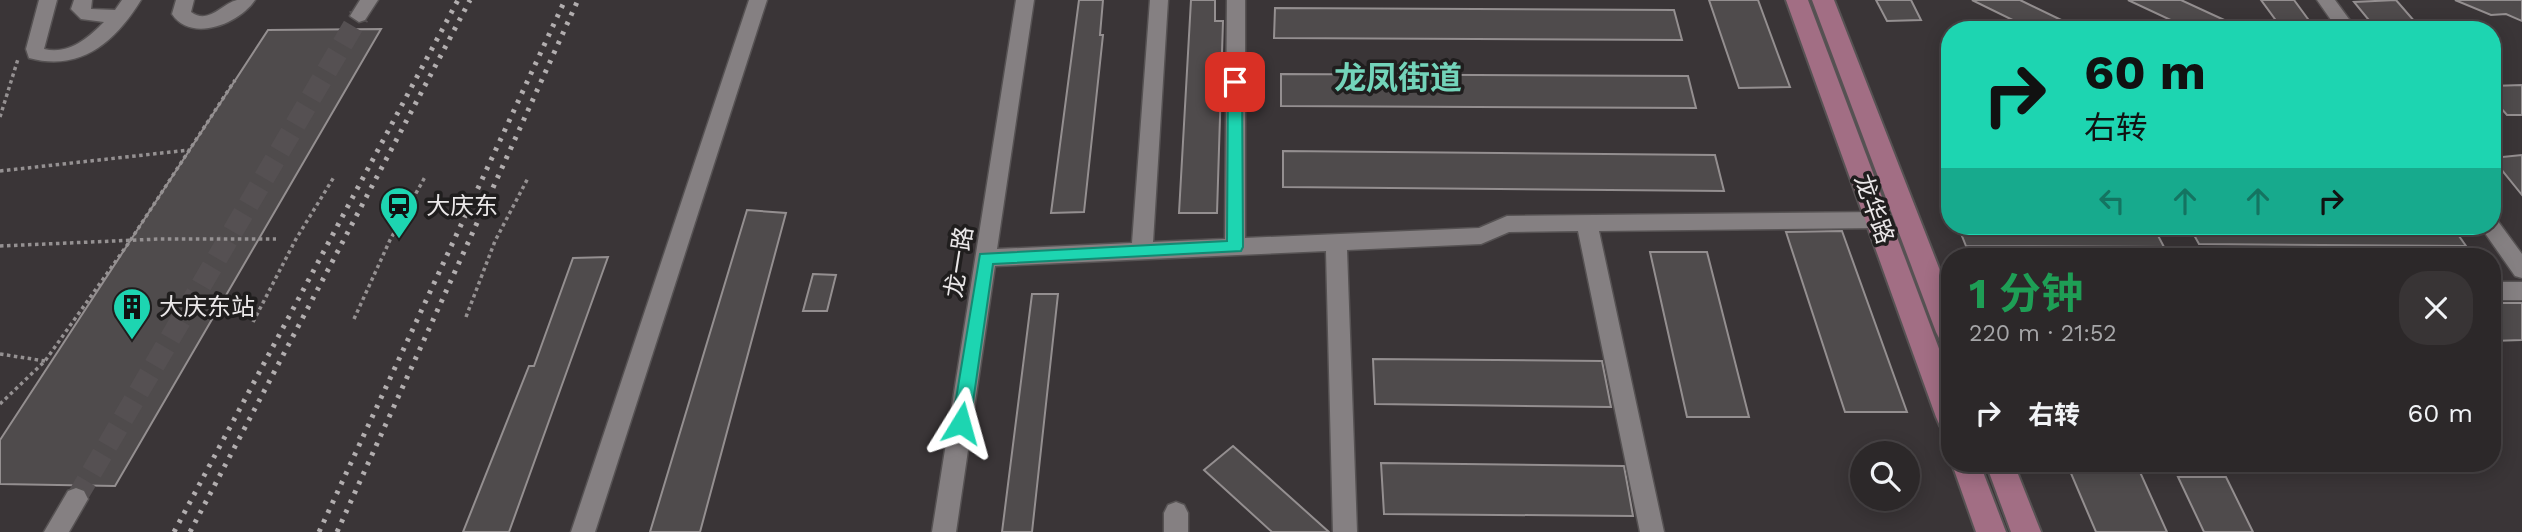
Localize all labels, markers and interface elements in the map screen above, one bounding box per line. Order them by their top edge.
text: 60 m [2084,43,2206,101]
icon: right [1969,49,2060,140]
pin [1205,52,1265,112]
district label: 龙凤街道 [1334,59,1462,97]
icon: arrive [1216,63,1254,101]
text: 右转 [2084,109,2148,147]
street label: 龙华路 [1849,170,1899,248]
icon: left [2093,182,2131,220]
icon: ahead [2166,182,2204,220]
icon: ahead [2239,182,2277,220]
icon: right [2312,182,2350,220]
station icon: 大庆东 [378,185,420,240]
place label: 大庆东 [426,192,498,220]
street label: 龙一路 [940,224,978,300]
text: 1 分钟 [1969,269,2083,318]
button: close [2399,271,2473,345]
building icon: 大庆东站 [111,286,153,341]
place label: 大庆东站 [159,293,255,321]
text: 220 m · 21:52 [1969,320,2117,347]
position arrow [924,386,998,460]
icon: right [1969,394,2007,432]
text: 60 m [2407,398,2473,428]
text: 右转 [2028,400,2080,430]
map controls [1850,441,1920,511]
button: search [1850,441,1920,511]

